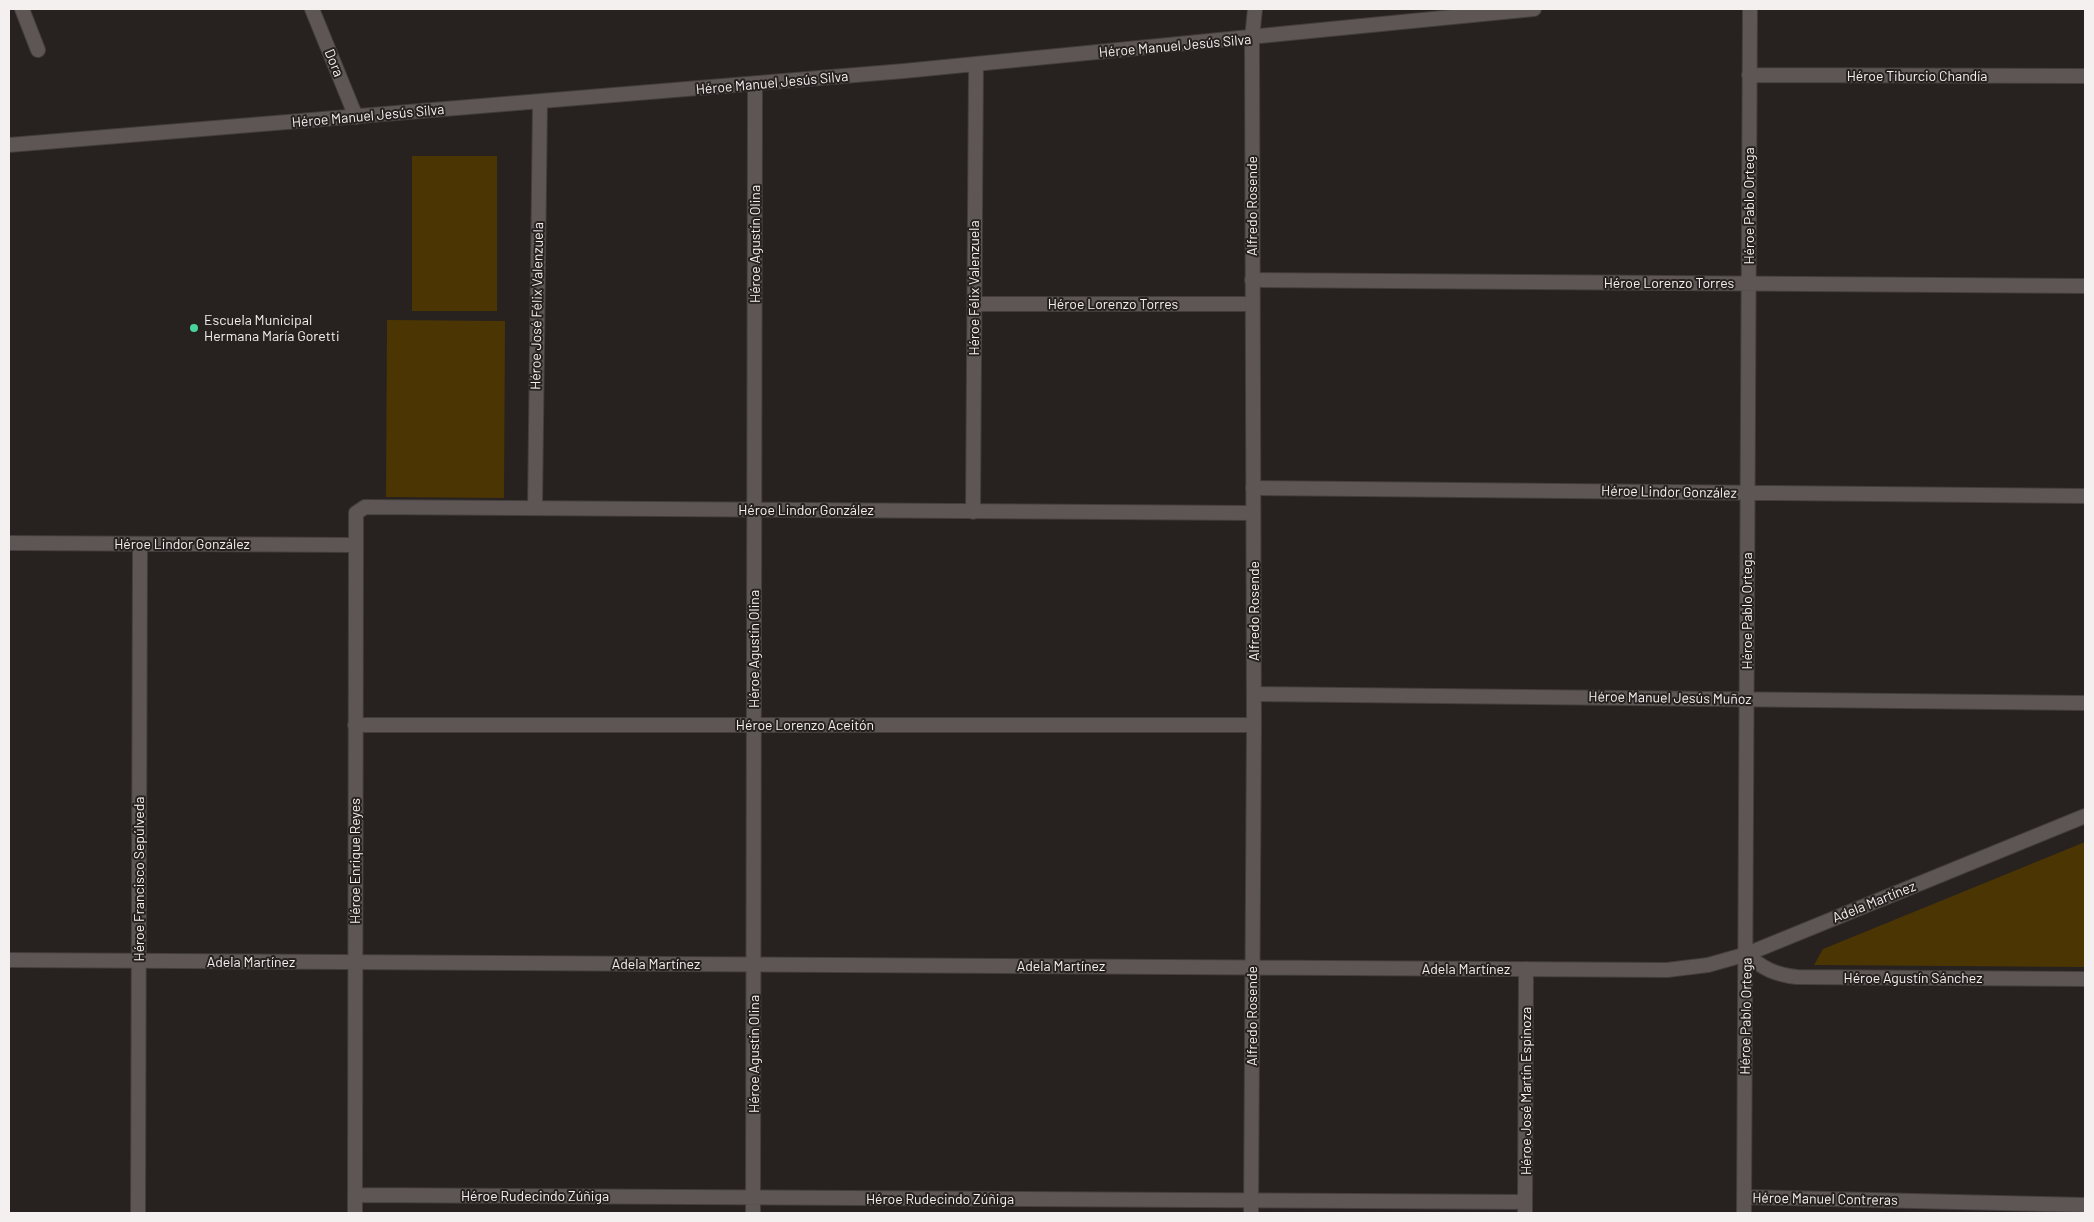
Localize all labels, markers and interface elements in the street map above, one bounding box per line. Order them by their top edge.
street label: Héroe Manuel Jesús Silva [1098,31,1252,61]
street label: Dora [321,47,347,79]
street label: Héroe Manuel Jesús Silva [695,68,849,98]
street label: Héroe Tiburcio Chandía [1847,68,1987,84]
street label: Héroe Manuel Jesús Silva [291,101,445,131]
street label: Héroe Pablo Ortega [1741,147,1757,265]
street label: Alfredo Rosende [1244,156,1260,256]
street label: Héroe Agustín Olina [747,185,763,303]
street label: Héroe Félix Valenzuela [966,220,982,356]
street label: Héroe José Félix Valenzuela [527,222,547,390]
street label: Héroe Lorenzo Torres [1604,275,1734,291]
street label: Héroe Lorenzo Torres [1048,296,1178,312]
place label: Escuela Municipal Hermana María Goretti [204,312,339,344]
marker: Escuela Municipal Hermana María Goretti [188,322,200,334]
street label: Héroe Lindor González [1601,482,1737,502]
street label: Héroe Lindor González [738,502,874,518]
street label: Héroe Lindor González [114,536,250,552]
street label: Héroe Pablo Ortega [1739,552,1755,670]
street label: Alfredo Rosende [1246,561,1262,661]
street label: Héroe Agustín Olina [746,590,762,708]
street label: Héroe Manuel Jesús Muñoz [1588,688,1752,708]
street label: Héroe Lorenzo Aceitón [736,717,874,733]
street label: Héroe Francisco Sepúlveda [131,796,147,962]
street label: Héroe Enrique Reyes [347,798,363,924]
street label: Adela Martínez [1830,878,1918,926]
street label: Adela Martínez [207,954,295,970]
street label: Adela Martínez [612,956,700,972]
street label: Héroe Pablo Ortega [1737,957,1755,1075]
street label: Adela Martínez [1017,958,1105,974]
street label: Adela Martínez [1422,961,1510,977]
street label: Alfredo Rosende [1244,966,1260,1066]
street label: Héroe Agustín Sánchez [1843,970,1983,986]
street label: Héroe Agustín Olina [746,995,762,1113]
street label: Héroe José Martín Espinoza [1518,1007,1534,1175]
street label: Héroe Rudecindo Zúñiga [461,1188,609,1204]
street label: Héroe Manuel Contreras [1752,1189,1898,1209]
street label: Héroe Rudecindo Zúñiga [866,1191,1014,1207]

